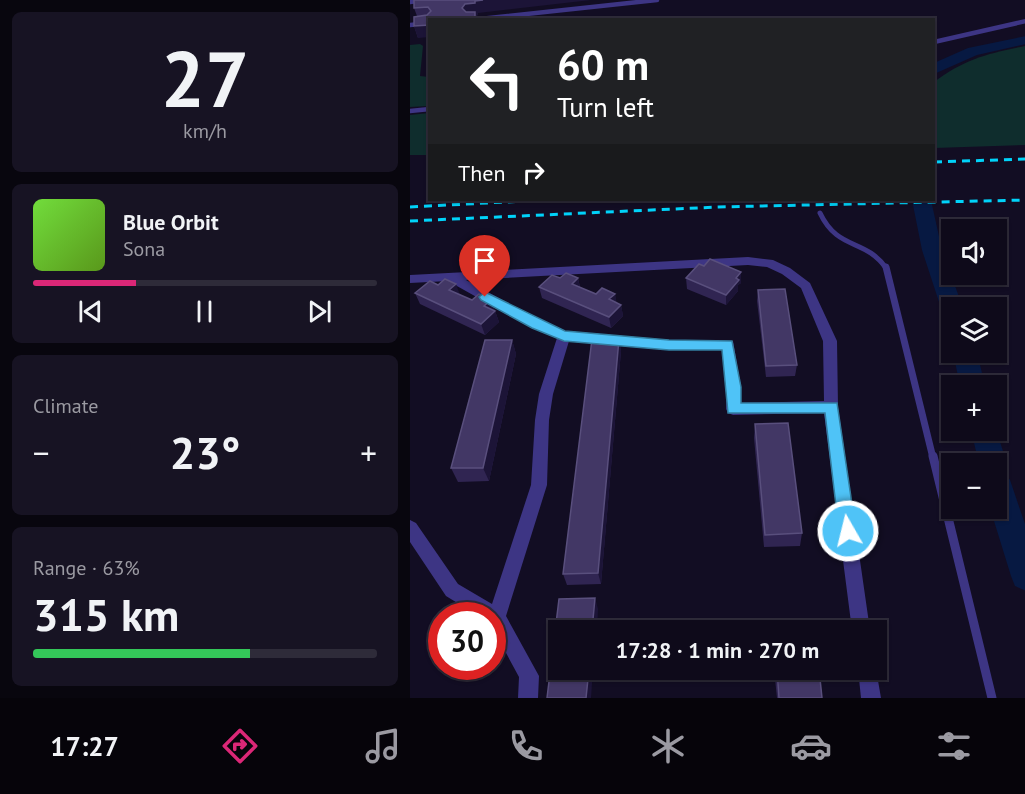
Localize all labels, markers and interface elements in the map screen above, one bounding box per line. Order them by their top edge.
text: 27 [161,28,249,129]
text: 60 m [557,37,649,92]
icon: left [458,42,536,120]
text: Turn left [557,90,654,124]
text: km/h [183,118,227,144]
icon: right [517,156,550,189]
text: Then [458,159,505,187]
text: Blue Orbit [123,208,219,236]
map controls [941,219,1007,519]
button: sound [941,219,1007,285]
pin [459,235,510,297]
text: Sona [123,236,165,262]
icon: arrive [468,244,501,277]
icon: previous [74,295,107,328]
icon: pause [188,295,221,328]
icon: next [303,295,336,328]
button: layers [941,297,1007,363]
button: + [941,375,1007,441]
text: Climate [33,393,99,419]
text: 23° [170,423,240,481]
text: − [33,431,50,474]
text: + [360,431,377,474]
button: − [941,453,1007,519]
position arrow [816,499,880,563]
text: Range · 63% [33,555,140,581]
text: 315 km [33,585,179,643]
speed limit sign: 30 [428,602,506,680]
text: 17:28 · 1 min · 270 m [616,636,819,664]
icon: directions [219,725,261,767]
icon: music [362,725,404,767]
icon: phone [505,725,547,767]
icon: climate [647,725,689,767]
icon: car [790,725,832,767]
icon: filters [933,725,975,767]
text: 17:27 [50,729,119,763]

